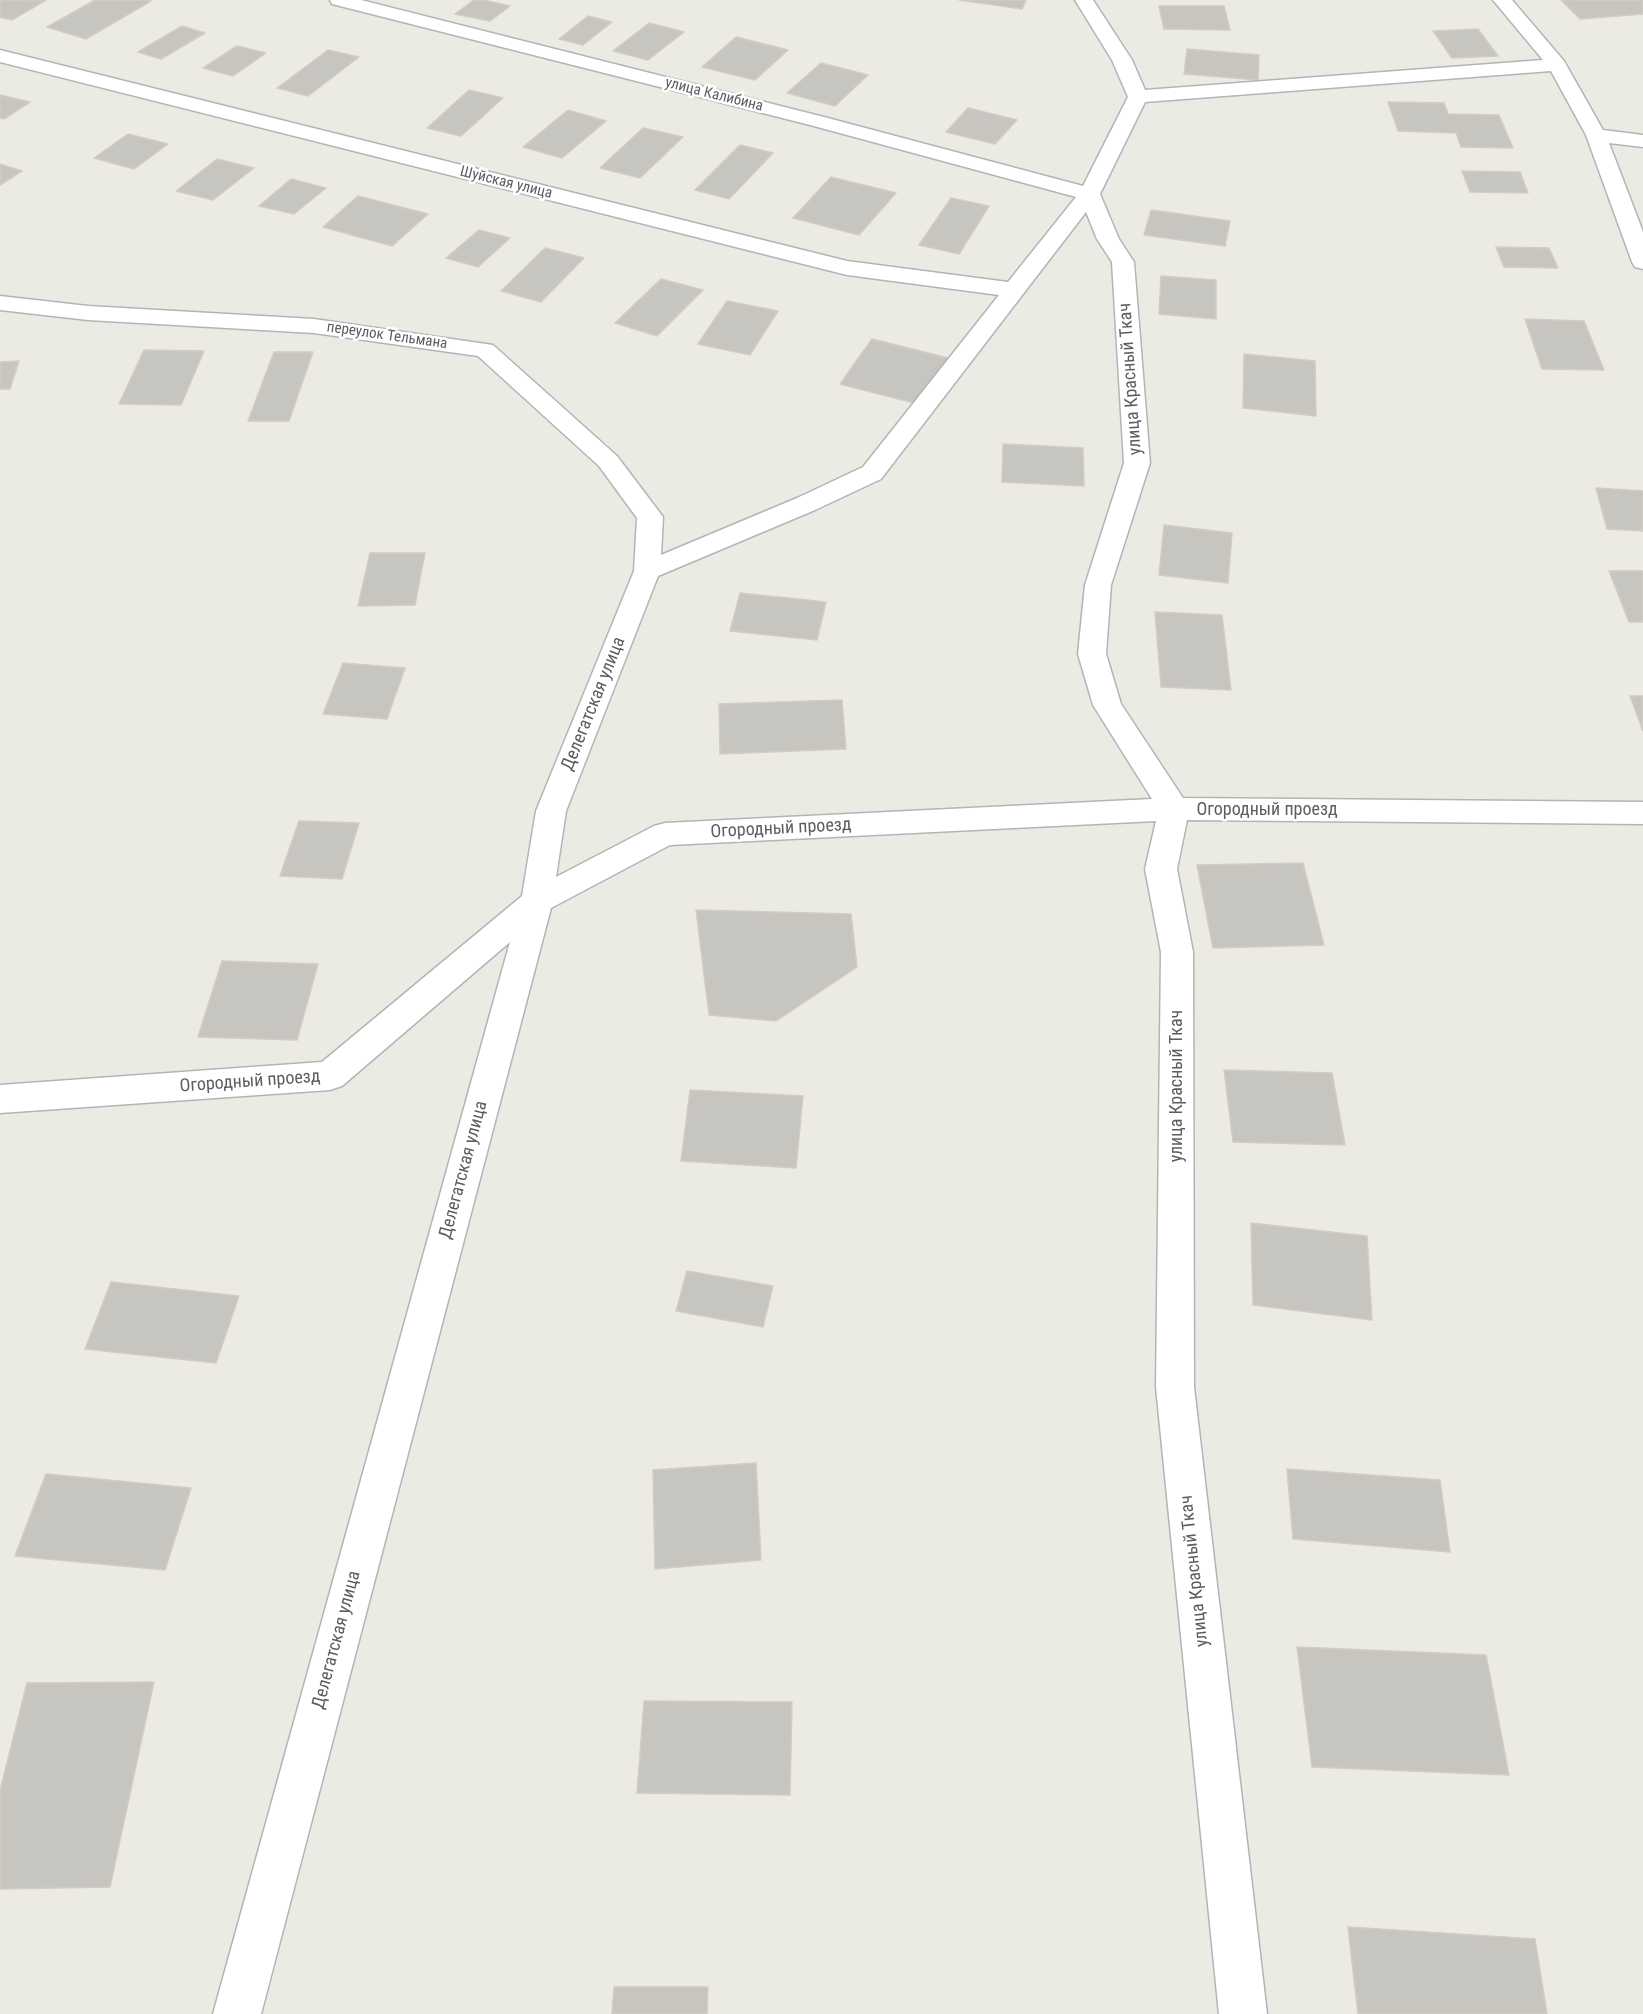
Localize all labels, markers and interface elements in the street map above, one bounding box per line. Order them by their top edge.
street label: улица Калибина [663,74,765,116]
street label: Шуйская улица [458,163,554,203]
street label: улица Красный Ткач [1115,302,1147,456]
street label: переулок Тельмана [326,319,448,353]
street label: Делегатская улица [557,634,631,774]
street label: Огородный проезд [1196,799,1338,821]
street label: Огородный проезд [710,815,852,843]
street label: улица Красный Ткач [1166,1010,1188,1162]
street label: Огородный проезд [179,1066,321,1098]
street label: Делегатская улица [435,1099,493,1241]
street label: улица Красный Ткач [1176,1494,1214,1648]
street label: Делегатская улица [308,1569,366,1711]

